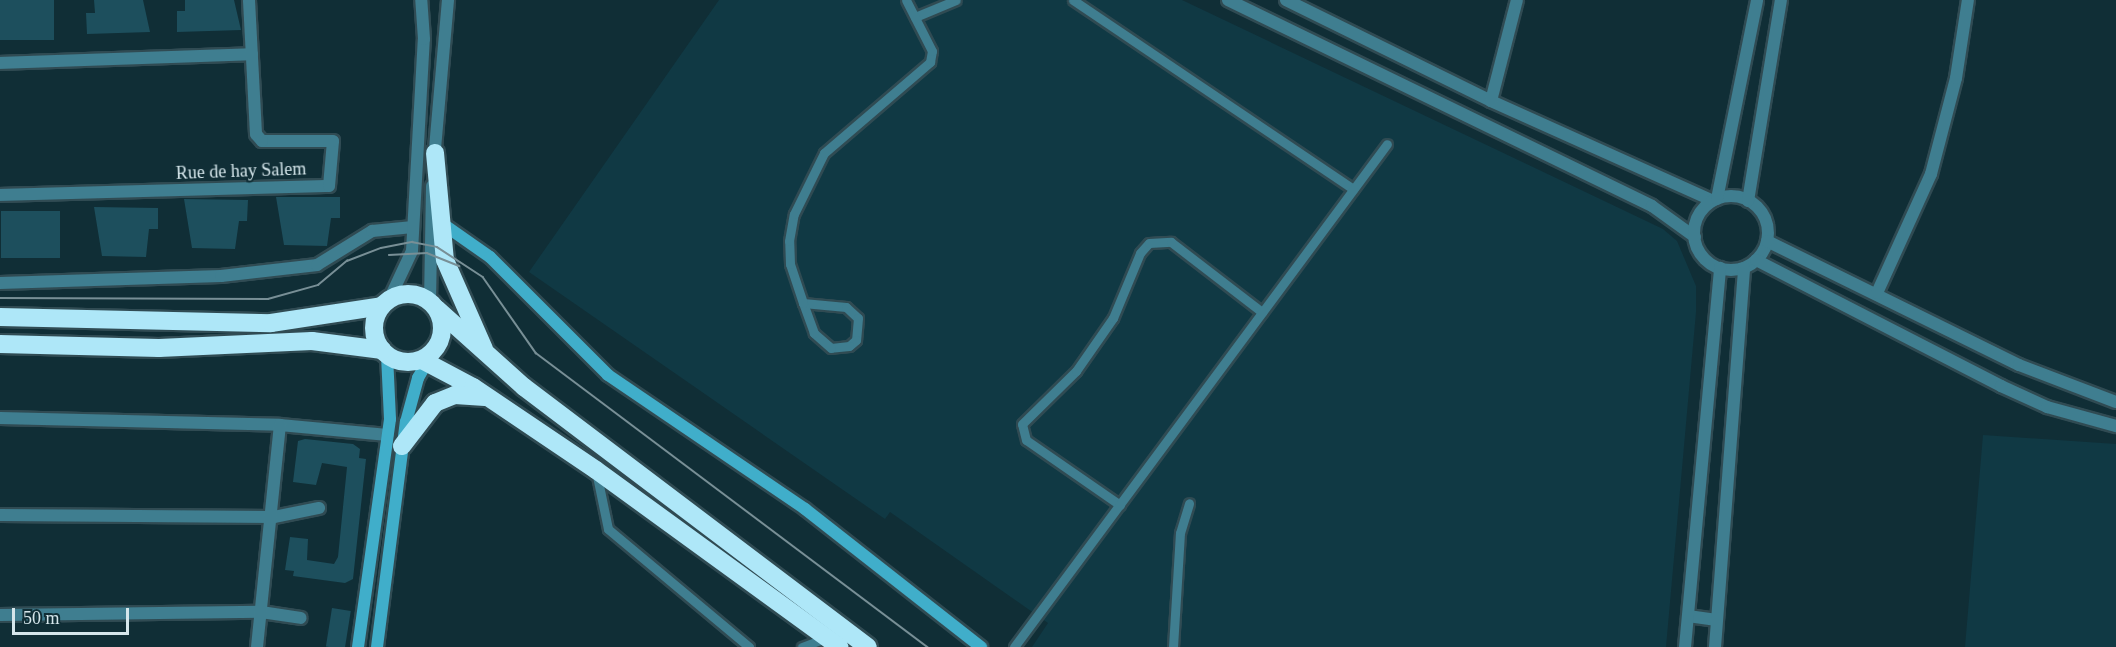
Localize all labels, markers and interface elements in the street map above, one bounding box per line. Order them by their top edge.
street label: Rue de hay Salem [166,158,316,184]
scale bar [15,596,132,634]
text: 50 m [23,608,60,628]

